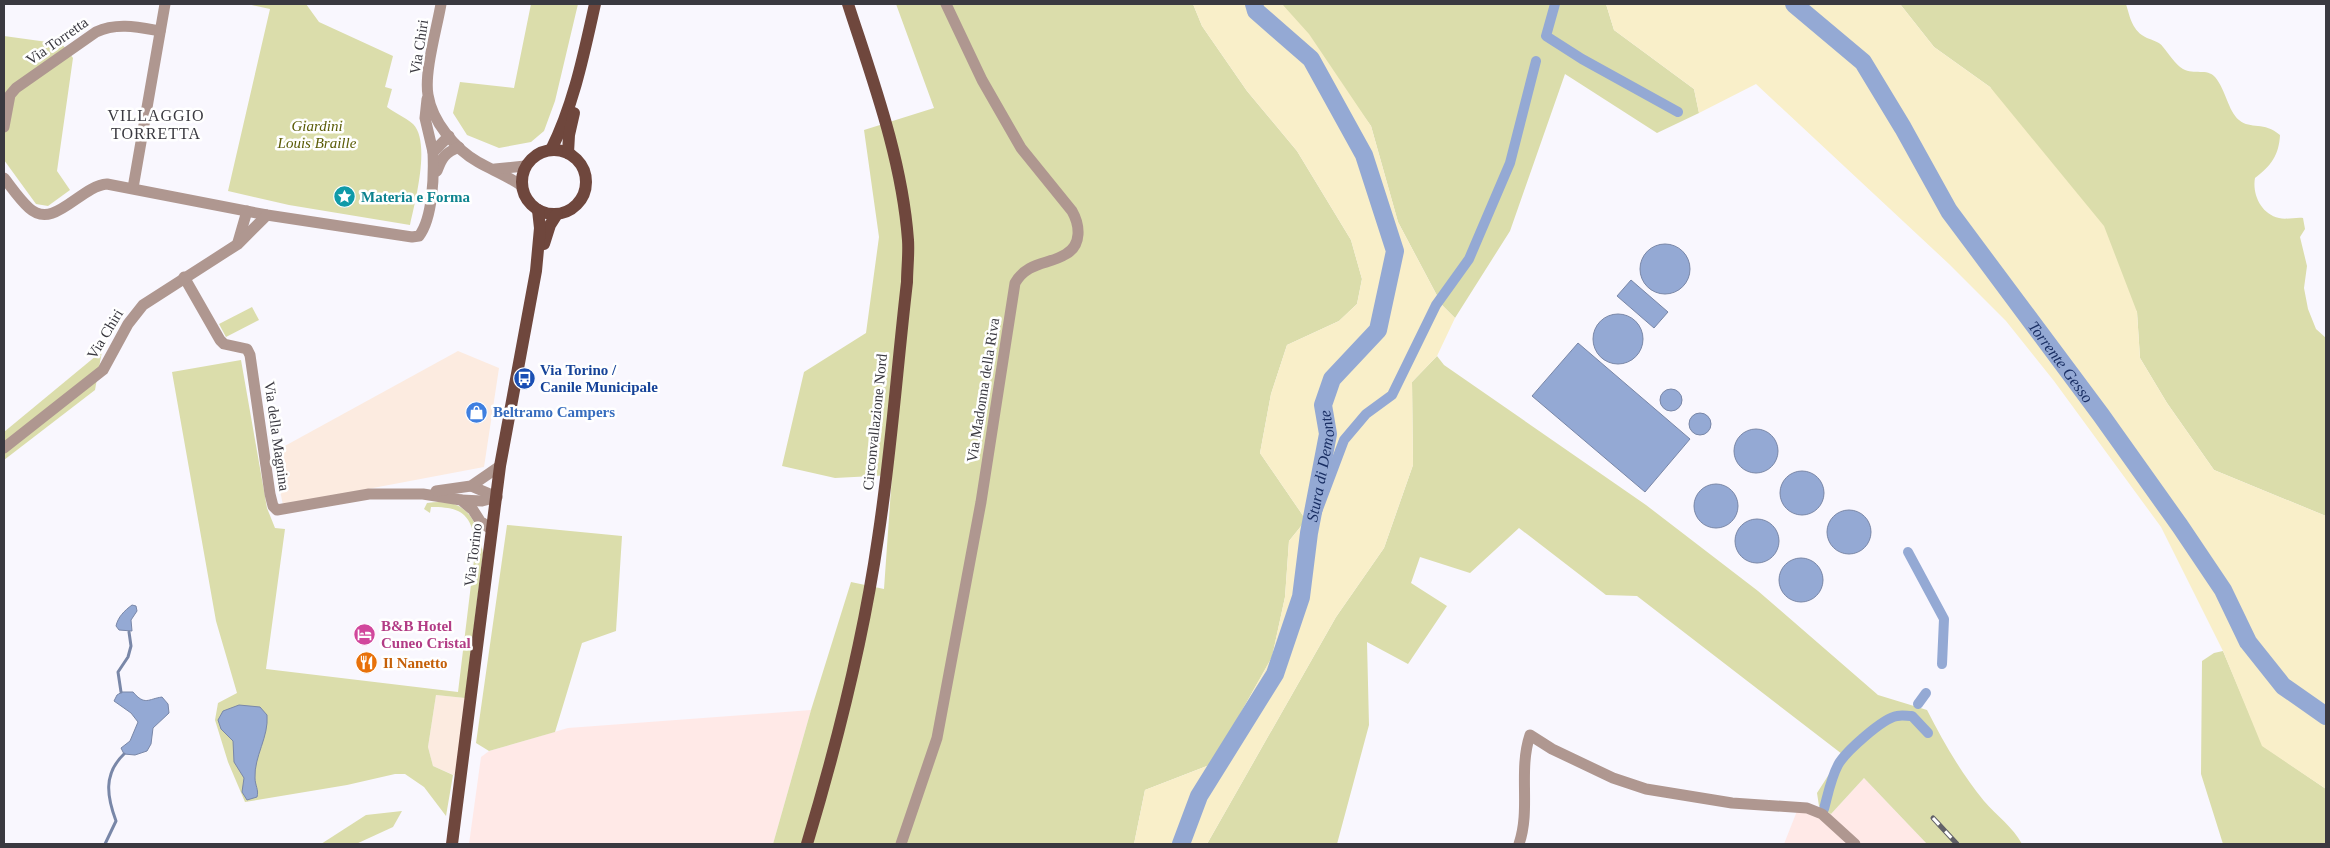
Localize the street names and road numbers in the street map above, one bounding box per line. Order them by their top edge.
street label: Via Torretta [23,14,91,68]
street label: Via Chiri [407,18,431,76]
street label: Via Chiri [84,306,126,362]
street label: Via Madonna della Riva [964,316,1002,463]
street label: Circonvallazione Nord [860,353,890,491]
street label: Via della Magnina [261,380,293,492]
street label: Via Torino [461,522,485,588]

